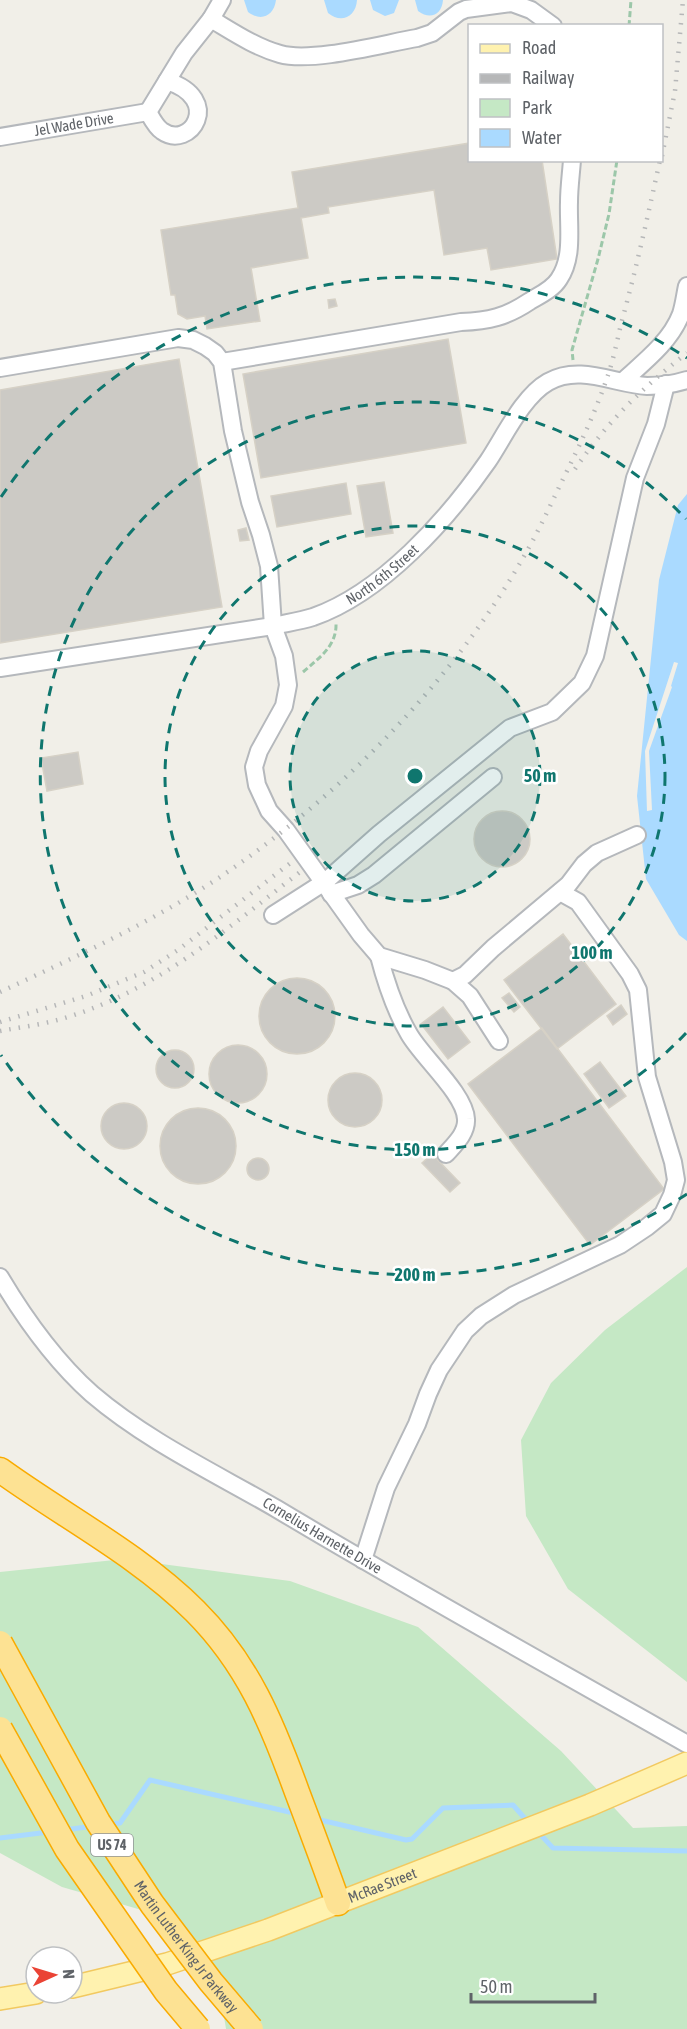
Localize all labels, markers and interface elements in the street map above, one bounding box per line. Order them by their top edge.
legend [468,24,663,162]
text: Road [522,37,556,58]
text: Railway [522,67,574,88]
text: Park [522,97,552,118]
street label: Jel Wade Drive [33,109,115,139]
text: Water [522,127,562,148]
street label: North 6th Street [343,541,422,608]
text: 50 m [524,765,556,786]
centre of rings [405,766,425,786]
text: 100 m [572,942,612,963]
text: 150 m [395,1139,435,1160]
text: 200 m [395,1264,435,1285]
street label: Cornelius Harnette Drive [260,1494,385,1577]
road number: US 74 [91,1834,133,1856]
street label: McRae Street [346,1864,419,1906]
street label: Martin Luther King Jr Parkway [131,1877,242,2016]
north arrow [24,1945,84,2005]
scale bar [471,1966,596,2004]
text: N [60,1969,78,1979]
text: 50 m [480,1976,512,1997]

